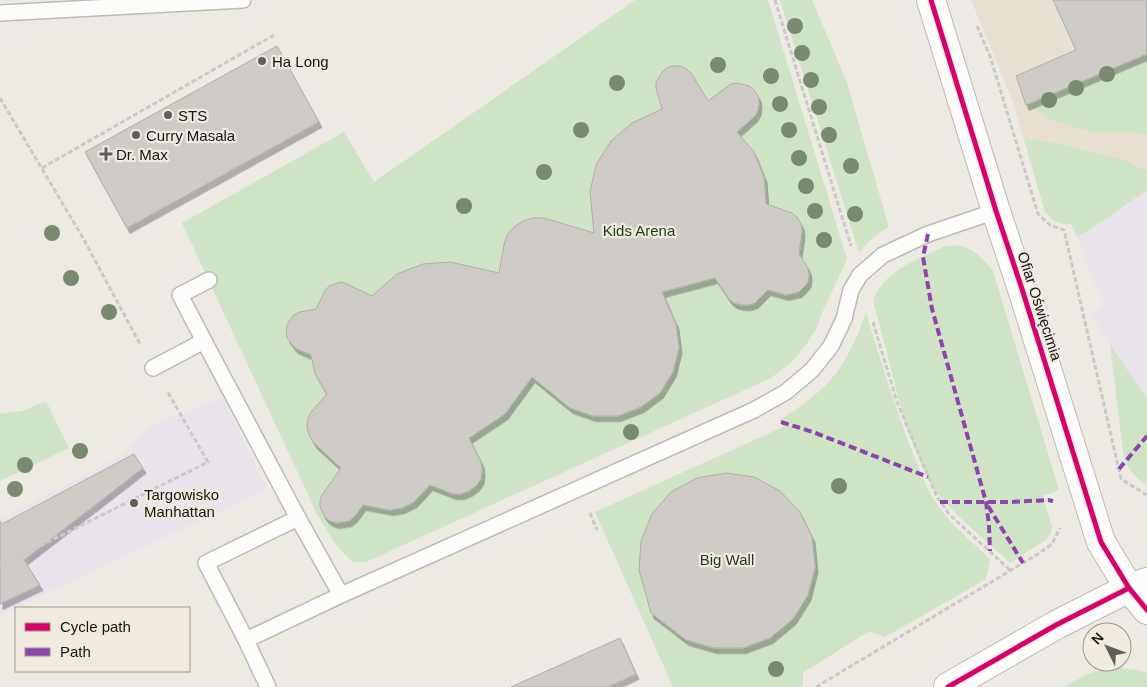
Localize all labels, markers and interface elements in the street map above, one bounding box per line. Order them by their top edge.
place label: Ha Long [272,53,329,70]
marker: Ha Long [256,55,268,67]
place label: STS [178,107,207,124]
marker: STS [162,109,174,121]
place label: Curry Masala [146,127,236,144]
marker: Curry Masala [130,129,142,141]
place label: Dr. Max [116,146,168,163]
marker: Dr. Max [100,148,112,160]
park label: Kids Arena [603,222,676,239]
street label: Ofiar Oświęcimia [1014,249,1066,363]
place label: Targowisko Manhattan [144,486,219,520]
marker: Targowisko Manhattan [128,497,140,509]
park label: Big Wall [700,551,754,568]
legend [15,607,190,672]
text: Cycle path [60,618,131,635]
north arrow [1082,622,1132,672]
text: N [1088,629,1107,647]
text: Path [60,643,91,660]

